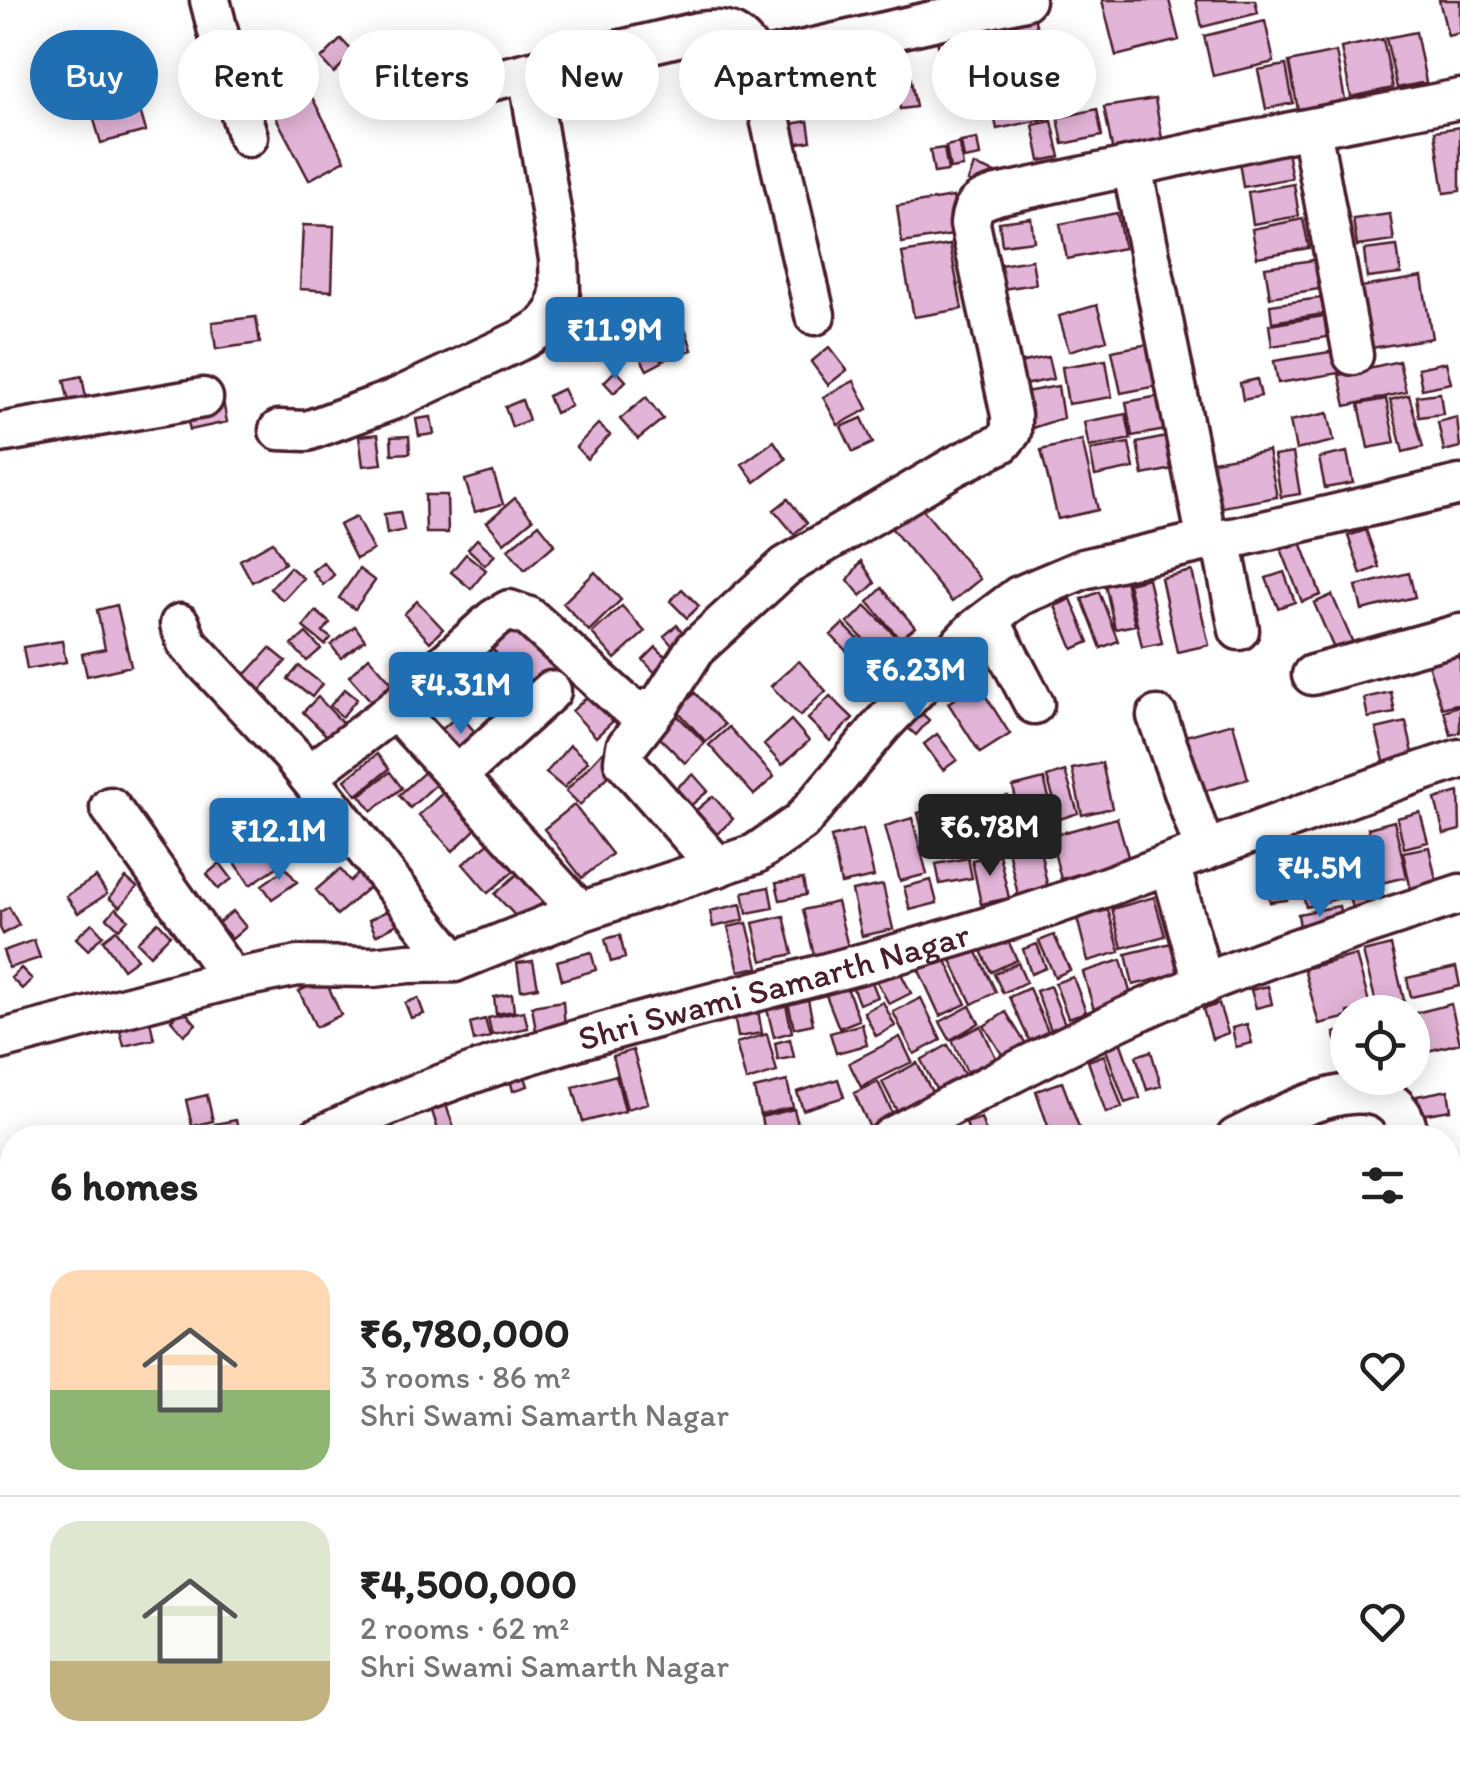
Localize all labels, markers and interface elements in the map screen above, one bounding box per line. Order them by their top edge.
chip: Buy [30,30,158,120]
chip: Rent [178,30,319,120]
chip: Filters [339,30,505,120]
chip: New [525,30,659,120]
chip: Apartment [679,30,912,120]
chip: House [932,30,1096,120]
pin: ₹11.9M [534,297,696,382]
text: ₹11.9M [567,310,663,348]
pin: ₹6.23M [835,637,997,722]
text: ₹6.23M [866,650,966,688]
pin: ₹4.31M [380,652,542,737]
text: ₹4.31M [411,665,511,703]
pin: ₹6.78M [909,794,1071,879]
pin: ₹12.1M [198,798,360,883]
text: ₹6.78M [941,807,1039,845]
text: ₹12.1M [231,811,327,849]
pin: ₹4.5M [1250,835,1390,920]
text: ₹4.5M [1278,848,1362,886]
street label: Shri Swami Samarth Nagar [573,913,974,1060]
map controls [1330,995,1430,1095]
button: locate [1330,995,1430,1095]
icon: filters [1355,1158,1410,1213]
text: 6 homes [50,1160,198,1211]
text: ₹6,780,000 [360,1307,570,1358]
icon: home [130,1310,250,1430]
icon: heart [1355,1343,1410,1398]
text: 3 rooms · 86 m² [360,1358,571,1396]
text: Shri Swami Samarth Nagar [360,1396,729,1434]
text: ₹4,500,000 [360,1558,577,1609]
icon: home [130,1561,250,1681]
icon: heart [1355,1594,1410,1649]
text: 2 rooms · 62 m² [360,1609,569,1647]
text: Shri Swami Samarth Nagar [360,1647,729,1685]

